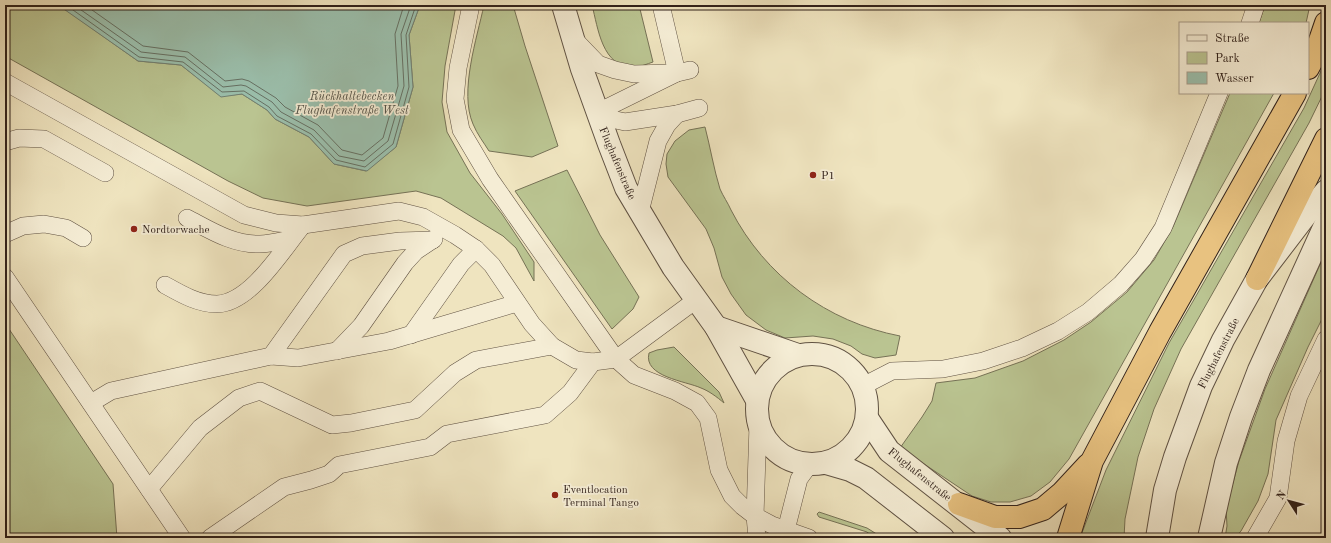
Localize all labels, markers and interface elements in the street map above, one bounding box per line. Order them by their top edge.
legend [1179,22,1309,94]
text: Straße [1215,33,1250,45]
text: Park [1215,53,1240,65]
text: Wasser [1215,73,1254,85]
water label: Rückhaltebecken Flughafenstraße West [294,90,409,117]
street label: Flughafenstraße [596,126,637,201]
marker: P1 [808,170,818,180]
place label: P1 [821,171,835,182]
marker: Nordtorwache [129,224,139,234]
place label: Nordtorwache [142,225,209,236]
street label: Flughafenstraße [1197,317,1242,391]
street label: Flughafenstraße [885,446,953,504]
north arrow [1269,481,1309,521]
place label: Eventlocation Terminal Tango [563,485,639,509]
text: N [1275,489,1289,503]
marker: Eventlocation Terminal Tango [550,490,560,500]

